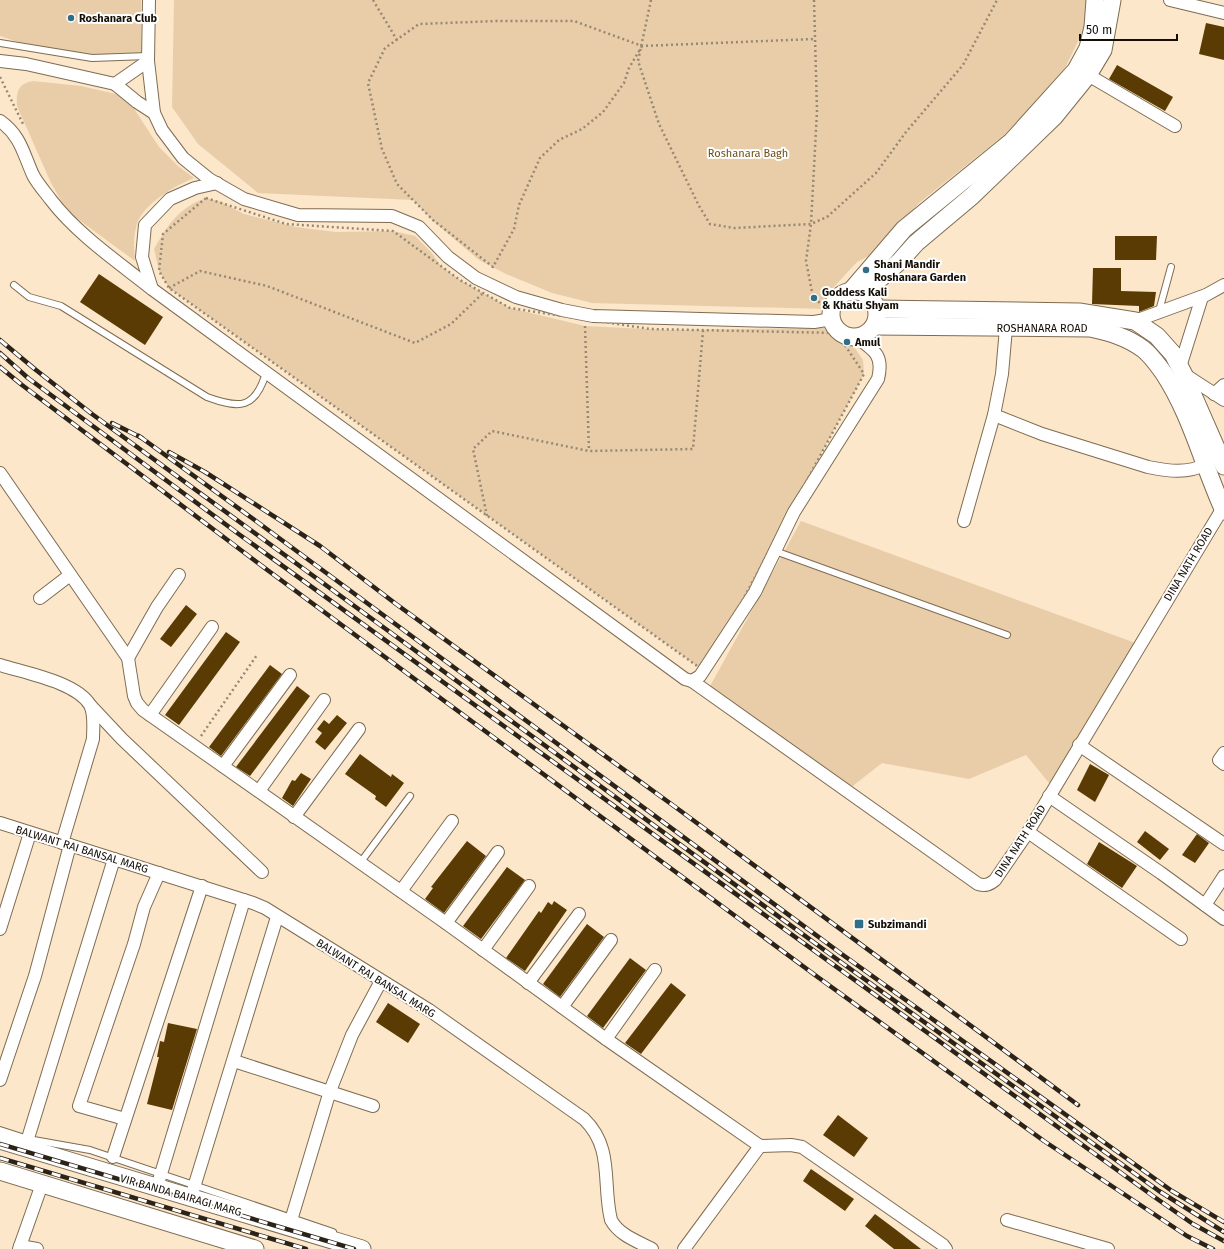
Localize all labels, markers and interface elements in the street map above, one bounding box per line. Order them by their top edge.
place label: Roshanara Club [79,12,158,25]
marker: Roshanara Club [66,13,76,23]
scale bar [1080,16,1177,42]
text: 50 m [1086,23,1112,37]
park label: Roshanara Bagh [708,147,788,160]
place label: Shani Mandir Roshanara Garden [874,258,966,284]
marker: Shani Mandir Roshanara Garden [861,265,871,275]
place label: Goddess Kali & Khatu Shyam [822,286,899,312]
marker: Goddess Kali & Khatu Shyam [809,293,819,303]
street label: ROSHANARA ROAD [996,322,1088,335]
place label: Amul [854,336,881,349]
marker: Amul [842,337,852,347]
street label: DINA NATH ROAD [1161,525,1216,604]
street label: DINA NATH ROAD [992,803,1049,880]
street label: BALWANT RAI BANSAL MARG [14,823,150,876]
marker: Subzimandi [853,918,865,930]
place label: Subzimandi [868,918,927,931]
street label: BALWANT RAI BANSAL MARG [314,936,438,1021]
street label: VIR BANDA BAIRAGI MARG [118,1172,243,1219]

